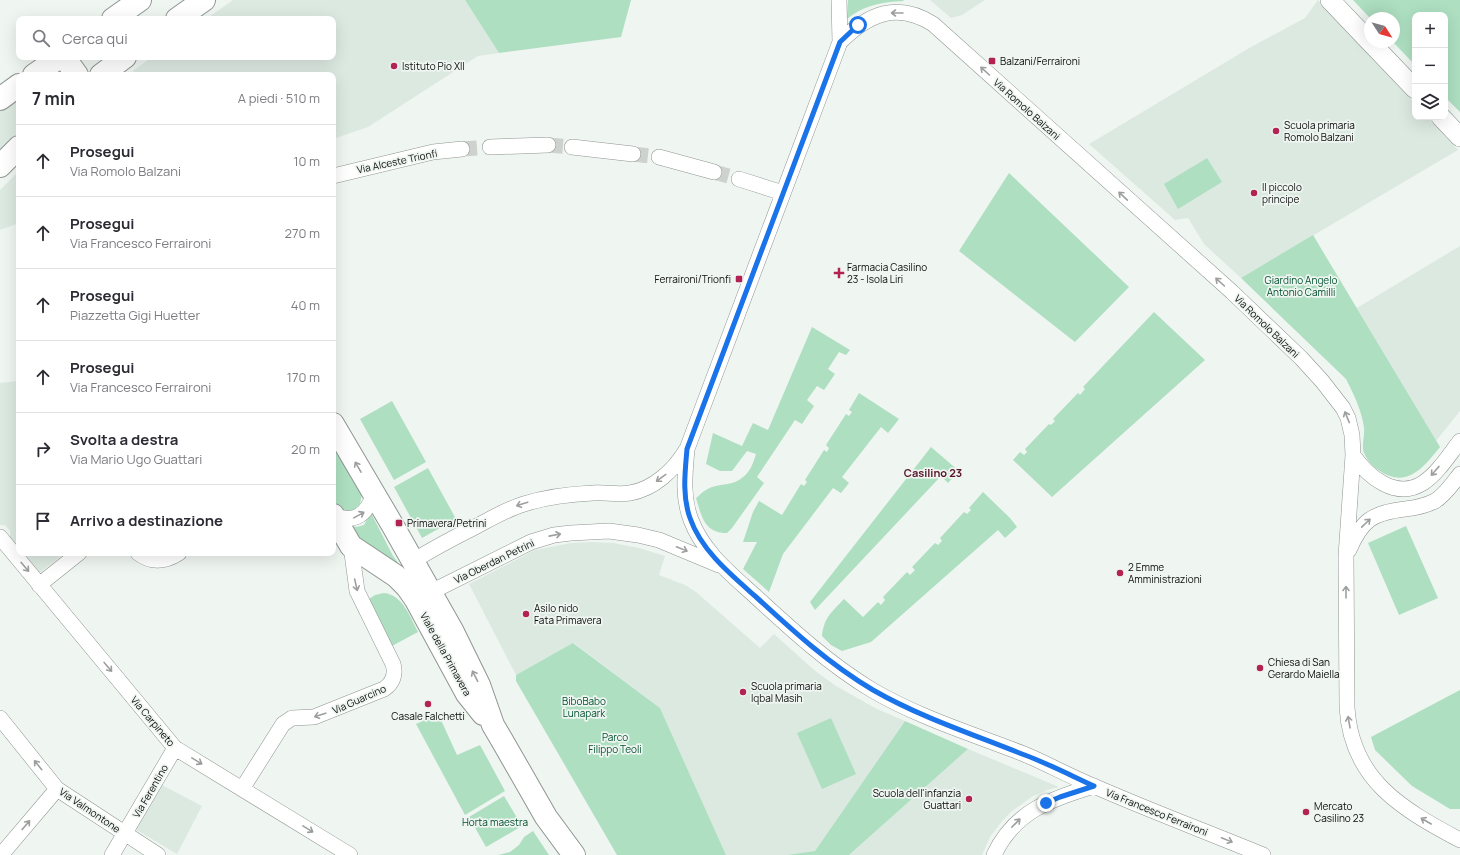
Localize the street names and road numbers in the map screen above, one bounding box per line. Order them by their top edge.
street label: Via Romolo Balzani [991,75,1063,143]
street label: Via Alceste Trionfi [356,146,438,176]
street label: Via Romolo Balzani [1231,291,1303,361]
street label: Via Oberdan Petrini [452,535,536,587]
street label: Viale della Primavera [417,610,475,698]
street label: Via Guarcino [330,681,388,717]
street label: Via Carpineto [128,693,178,749]
street label: Via Ferentino [129,762,171,820]
street label: Via Valmontone [57,784,123,836]
street label: Via Francesco Ferraironi [1104,785,1210,839]

